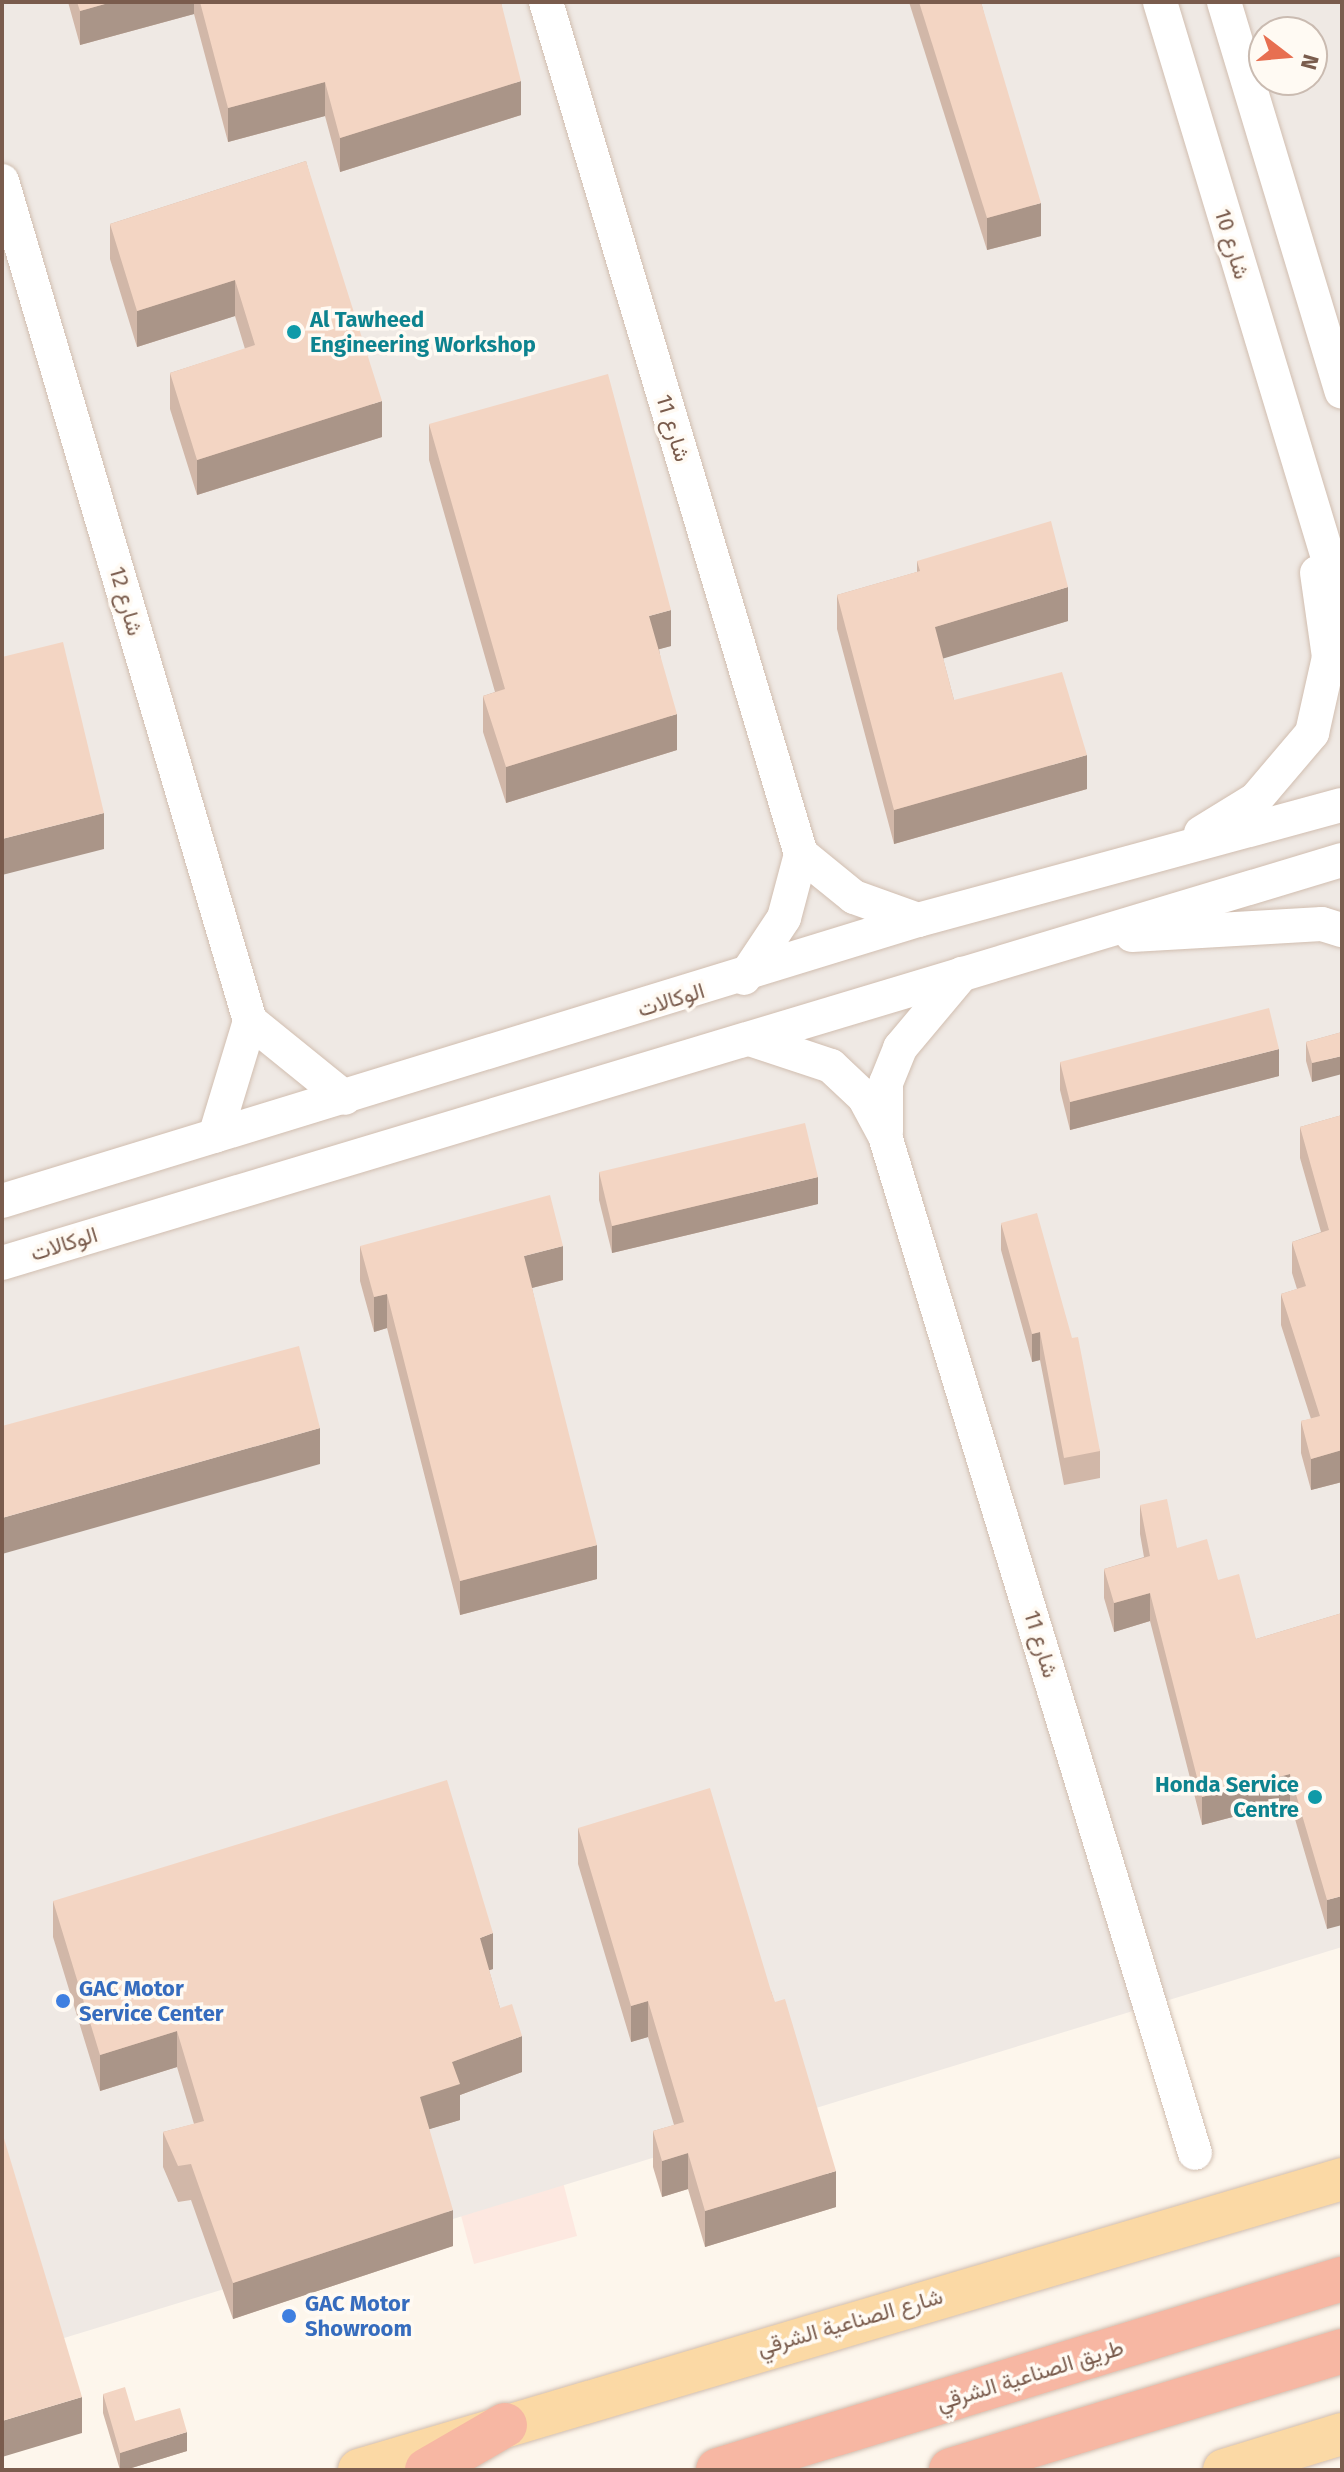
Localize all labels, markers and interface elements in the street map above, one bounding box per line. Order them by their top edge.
north arrow [1248,16,1328,96]
text: N [1295,51,1325,73]
street label: شارع 10 [1209,206,1255,282]
place label: Al Tawheed Engineering Workshop [310,306,536,358]
marker: Al Tawheed Engineering Workshop [285,323,303,341]
street label: شارع 11 [650,391,696,465]
street label: شارع 12 [104,563,148,639]
street label: الوكالات [634,977,708,1023]
street label: الوكالات [27,1221,101,1267]
street label: شارع 11 [1018,1607,1064,1681]
place label: Honda Service Centre [1155,1771,1299,1822]
marker: Honda Service Centre [1306,1788,1324,1806]
place label: GAC Motor Service Center [79,1975,224,2026]
marker: GAC Motor Service Center [54,1992,72,2010]
street label: شارع الصناعية الشرقي [754,2283,946,2361]
place label: GAC Motor Showroom [305,2290,412,2342]
marker: GAC Motor Showroom [280,2307,298,2325]
street label: طريق الصناعية الشرقي [933,2334,1127,2416]

